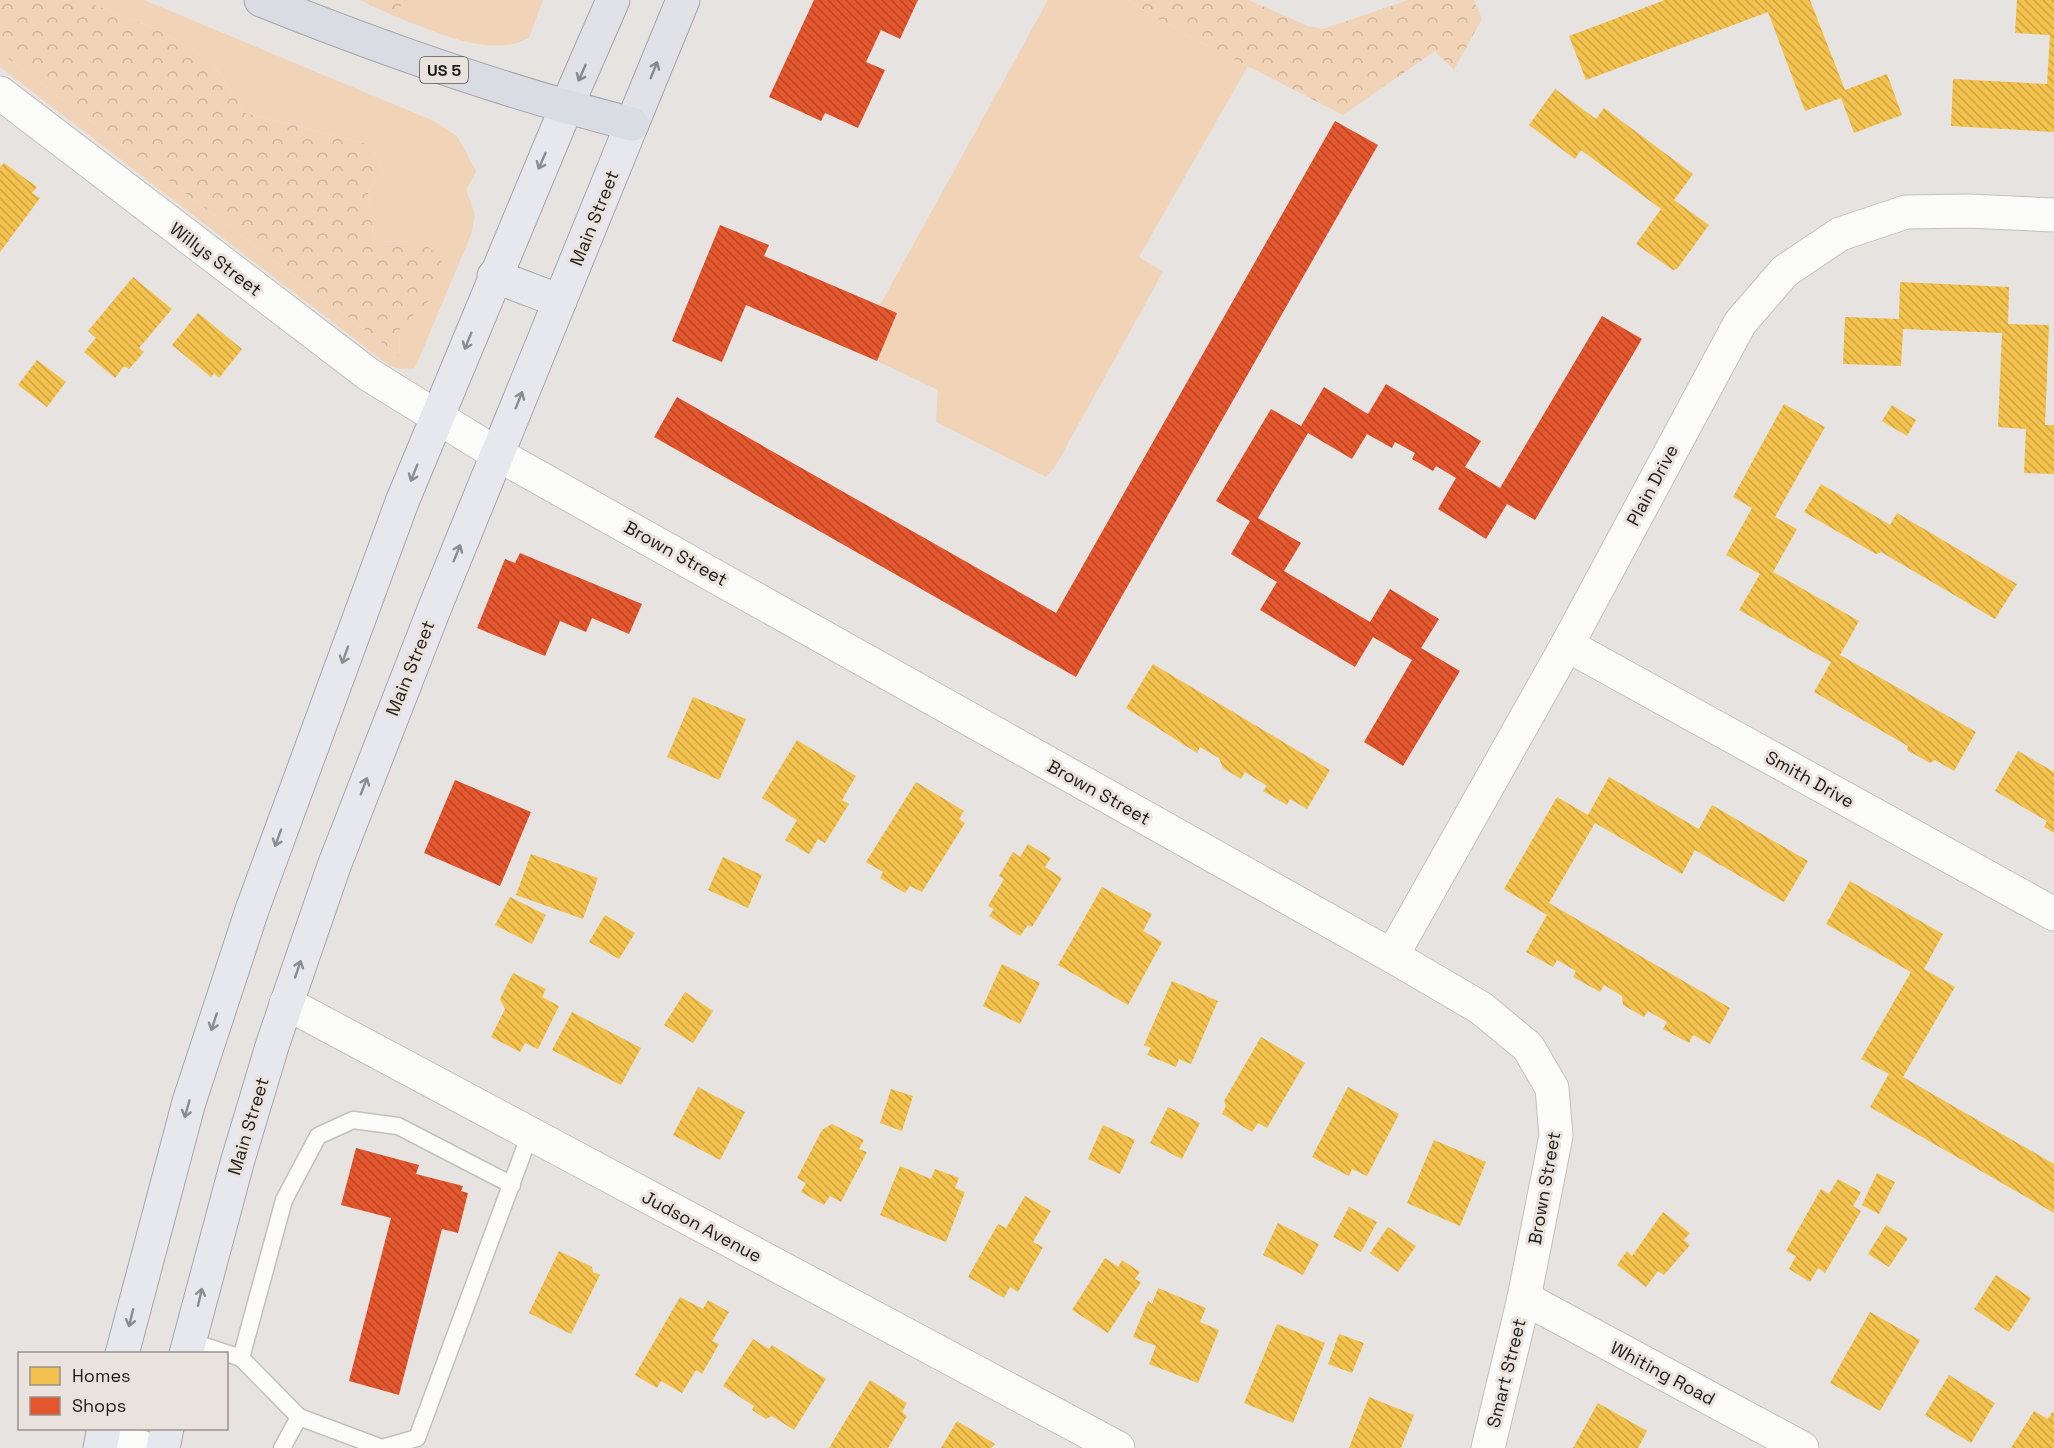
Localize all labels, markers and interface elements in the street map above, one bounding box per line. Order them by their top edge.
road number: US 5 [420,57,468,83]
one-way arrow [649,61,660,80]
one-way arrow [575,64,587,82]
one-way arrow [536,151,547,170]
street label: Main Street [564,167,624,269]
street label: Willys Street [166,217,266,301]
one-way arrow [462,332,473,350]
one-way arrow [515,391,526,409]
street label: Plain Drive [1621,440,1683,530]
one-way arrow [408,463,419,481]
street label: Brown Street [620,515,732,591]
one-way arrow [452,544,463,562]
street label: Main Street [380,617,440,719]
one-way arrow [338,645,349,664]
street label: Smith Drive [1762,745,1858,813]
street label: Brown Street [1043,754,1155,830]
one-way arrow [359,777,370,795]
one-way arrow [272,828,283,847]
one-way arrow [293,960,304,979]
one-way arrow [208,1012,219,1031]
street label: Main Street [222,1074,274,1178]
one-way arrow [181,1099,192,1118]
street label: Brown Street [1523,1130,1565,1246]
street label: Judson Avenue [638,1185,766,1267]
one-way arrow [195,1287,207,1306]
one-way arrow [124,1308,136,1327]
street label: Smart Street [1481,1316,1531,1430]
street label: Whiting Road [1607,1336,1719,1410]
legend [18,1352,228,1430]
text: Homes [72,1364,131,1387]
text: Shops [72,1394,126,1417]

